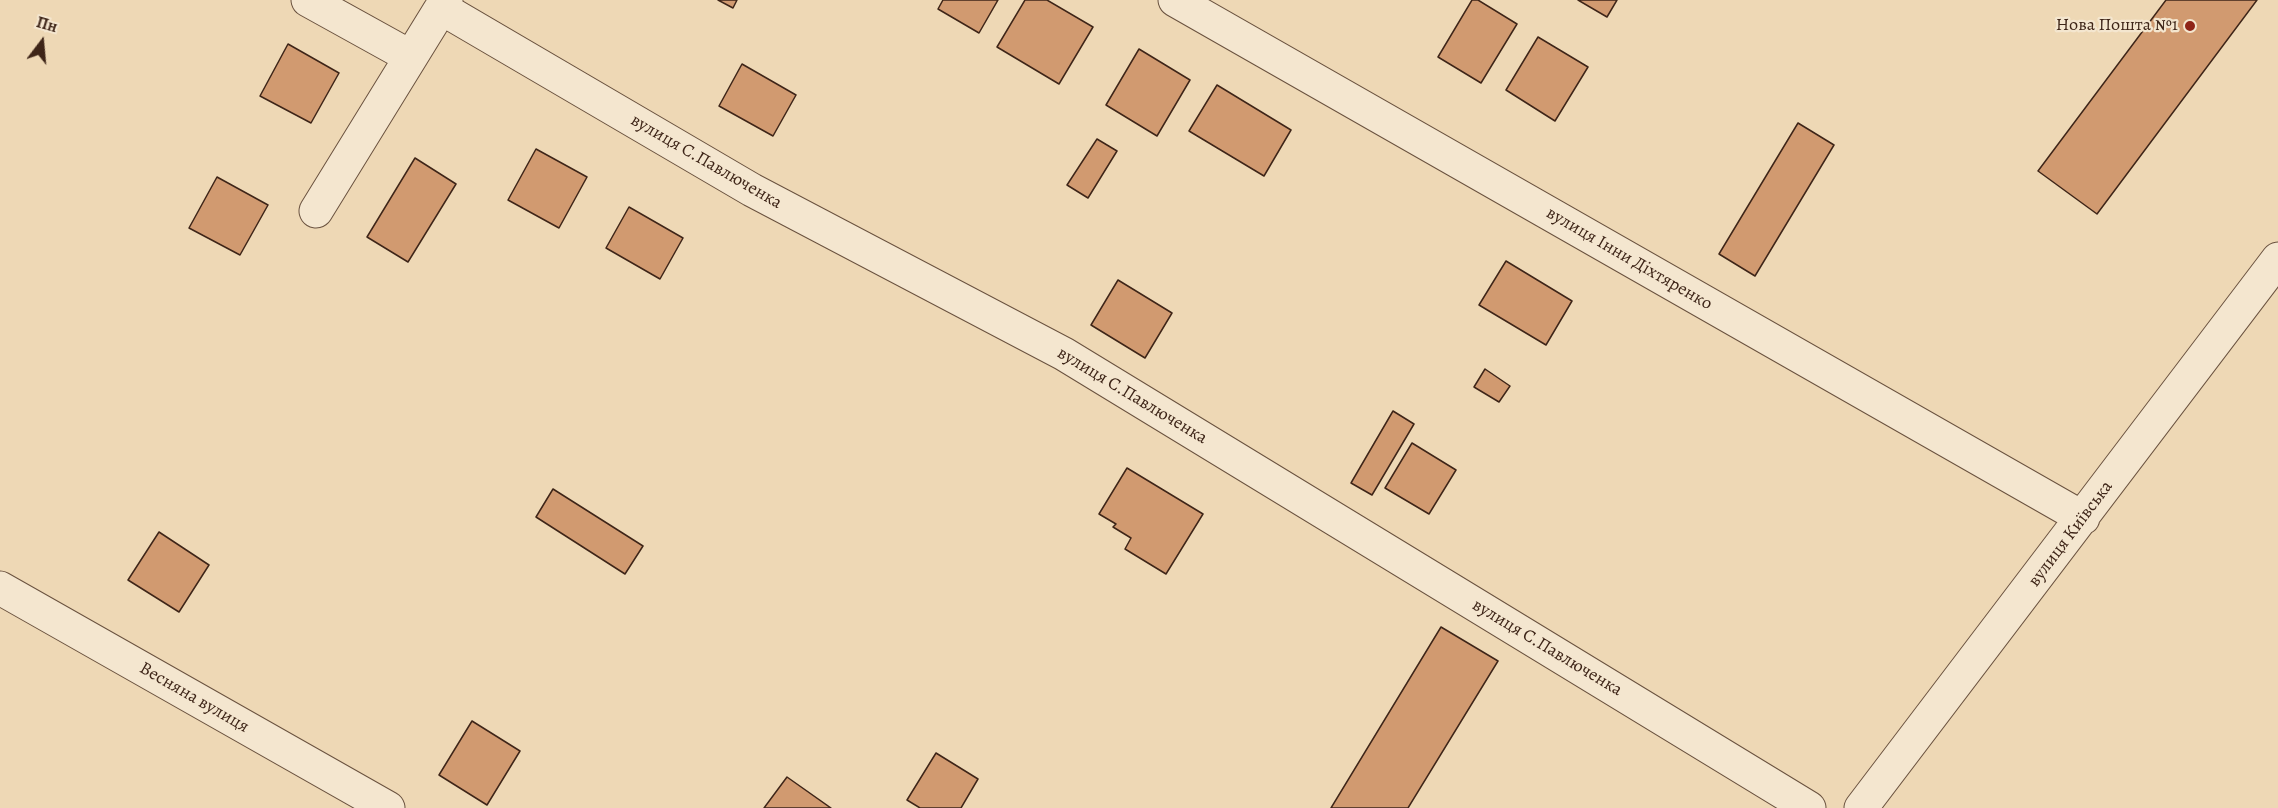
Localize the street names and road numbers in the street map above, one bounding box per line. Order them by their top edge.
street label: вулиця С.Павлюченка [626,110,786,214]
street label: вулиця Інни Діхтяренко [1542,203,1716,315]
street label: вулиця С.Павлюченка [1053,343,1211,449]
street label: вулиця Київська [2024,477,2118,591]
street label: вулиця С.Павлюченка [1468,595,1626,701]
street label: Весняна вулиця [135,658,253,738]

